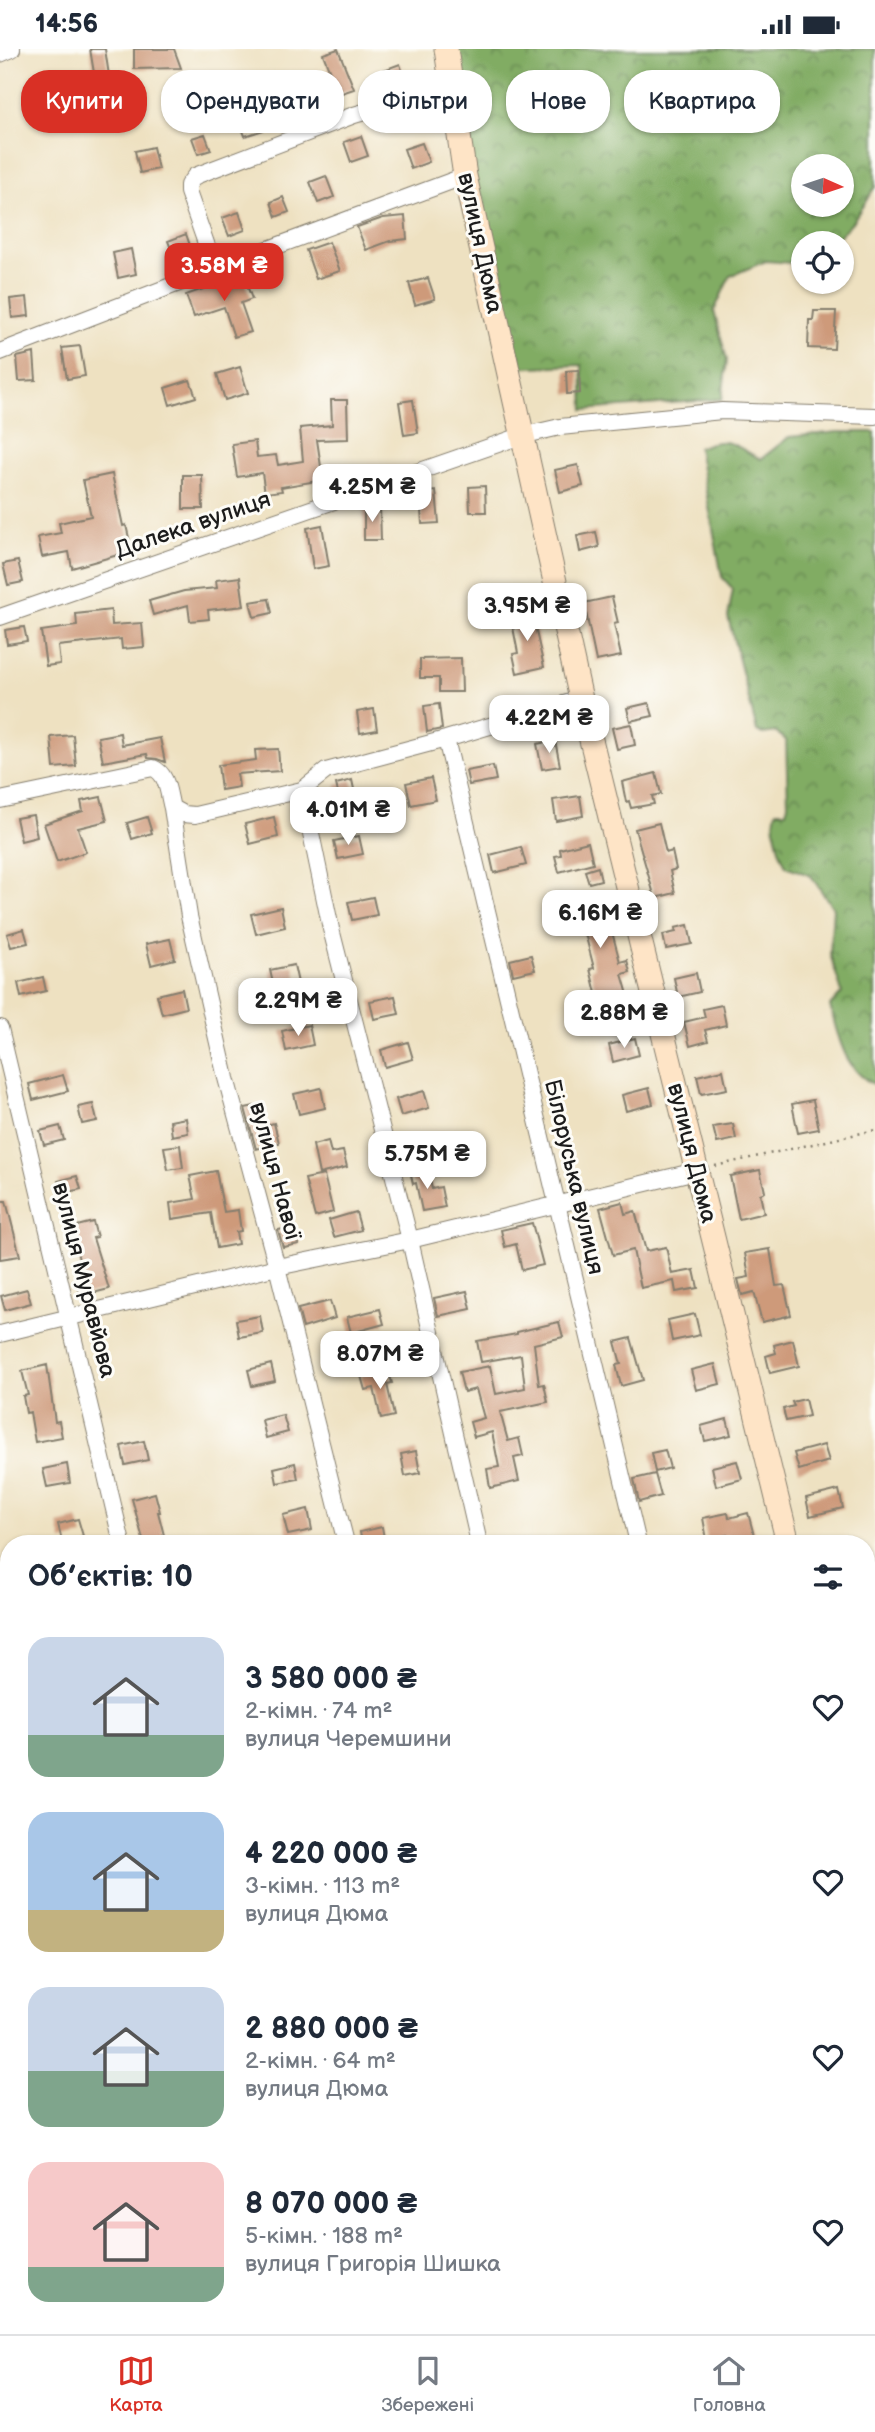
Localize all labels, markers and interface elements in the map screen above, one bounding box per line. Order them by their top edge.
text: 14:56 [35,9,98,40]
chip: Купити [21,70,147,133]
chip: Орендувати [161,70,344,133]
chip: Фільтри [358,70,492,133]
chip: Нове [506,70,610,133]
chip: Квартира [624,70,780,133]
north arrow [791,154,854,217]
map controls [791,154,854,294]
street label: вулиця Дюма [451,170,509,316]
button: locate [791,231,854,294]
pin: 3.58M ₴ [159,243,289,303]
text: 3.58M ₴ [181,252,267,280]
pin: 4.25M ₴ [307,465,437,524]
text: 4.25M ₴ [328,473,416,501]
street label: Далека вулиця [112,485,274,565]
pin: 3.95M ₴ [462,583,592,643]
text: 3.95M ₴ [484,592,570,620]
pin: 4.22M ₴ [484,695,614,755]
text: 4.22M ₴ [505,704,593,732]
pin: 4.01M ₴ [283,787,413,847]
text: 4.01M ₴ [306,796,390,824]
pin: 6.16M ₴ [535,891,665,950]
text: 6.16M ₴ [558,899,642,927]
pin: 2.29M ₴ [233,979,363,1038]
text: 2.29M ₴ [254,987,342,1015]
pin: 2.88M ₴ [559,991,689,1050]
text: 2.88M ₴ [580,999,668,1027]
street label: Білоруська вулиця [538,1077,610,1277]
street label: вулиця Дюма [661,1080,723,1226]
street label: вулиця Навої [243,1099,307,1243]
pin: 5.75M ₴ [362,1131,492,1191]
text: 5.75M ₴ [384,1140,470,1168]
street label: вулиця Муравйова [46,1179,122,1381]
pin: 8.07M ₴ [315,1331,445,1391]
text: 8.07M ₴ [336,1340,424,1368]
icon: filters [809,1558,847,1596]
text: Об’єктів: 10 [28,1559,193,1595]
text: 3 580 000 ₴ [245,1661,417,1697]
icon: home [84,1665,168,1749]
icon: heart [809,1688,847,1726]
text: 2-кімн. · 74 m² [245,1697,392,1725]
text: вулиця Черемшини [245,1725,452,1753]
text: 4 220 000 ₴ [245,1836,417,1872]
icon: home [84,1840,168,1924]
icon: heart [809,1863,847,1901]
text: 3-кімн. · 113 m² [245,1872,400,1900]
text: вулиця Дюма [245,1900,388,1928]
text: 2 880 000 ₴ [245,2011,418,2047]
icon: home [84,2015,168,2099]
icon: heart [809,2038,847,2076]
text: 2-кімн. · 64 m² [245,2047,396,2075]
text: вулиця Дюма [245,2075,388,2103]
text: 8 070 000 ₴ [245,2186,417,2222]
icon: home [84,2190,168,2274]
icon: heart [809,2213,847,2251]
text: 5-кімн. · 188 m² [245,2222,403,2250]
text: вулиця Григорія Шишка [245,2250,501,2278]
tab: Карта [109,2352,163,2417]
tab: Збережені [381,2352,474,2417]
tab: Головна [693,2352,766,2417]

